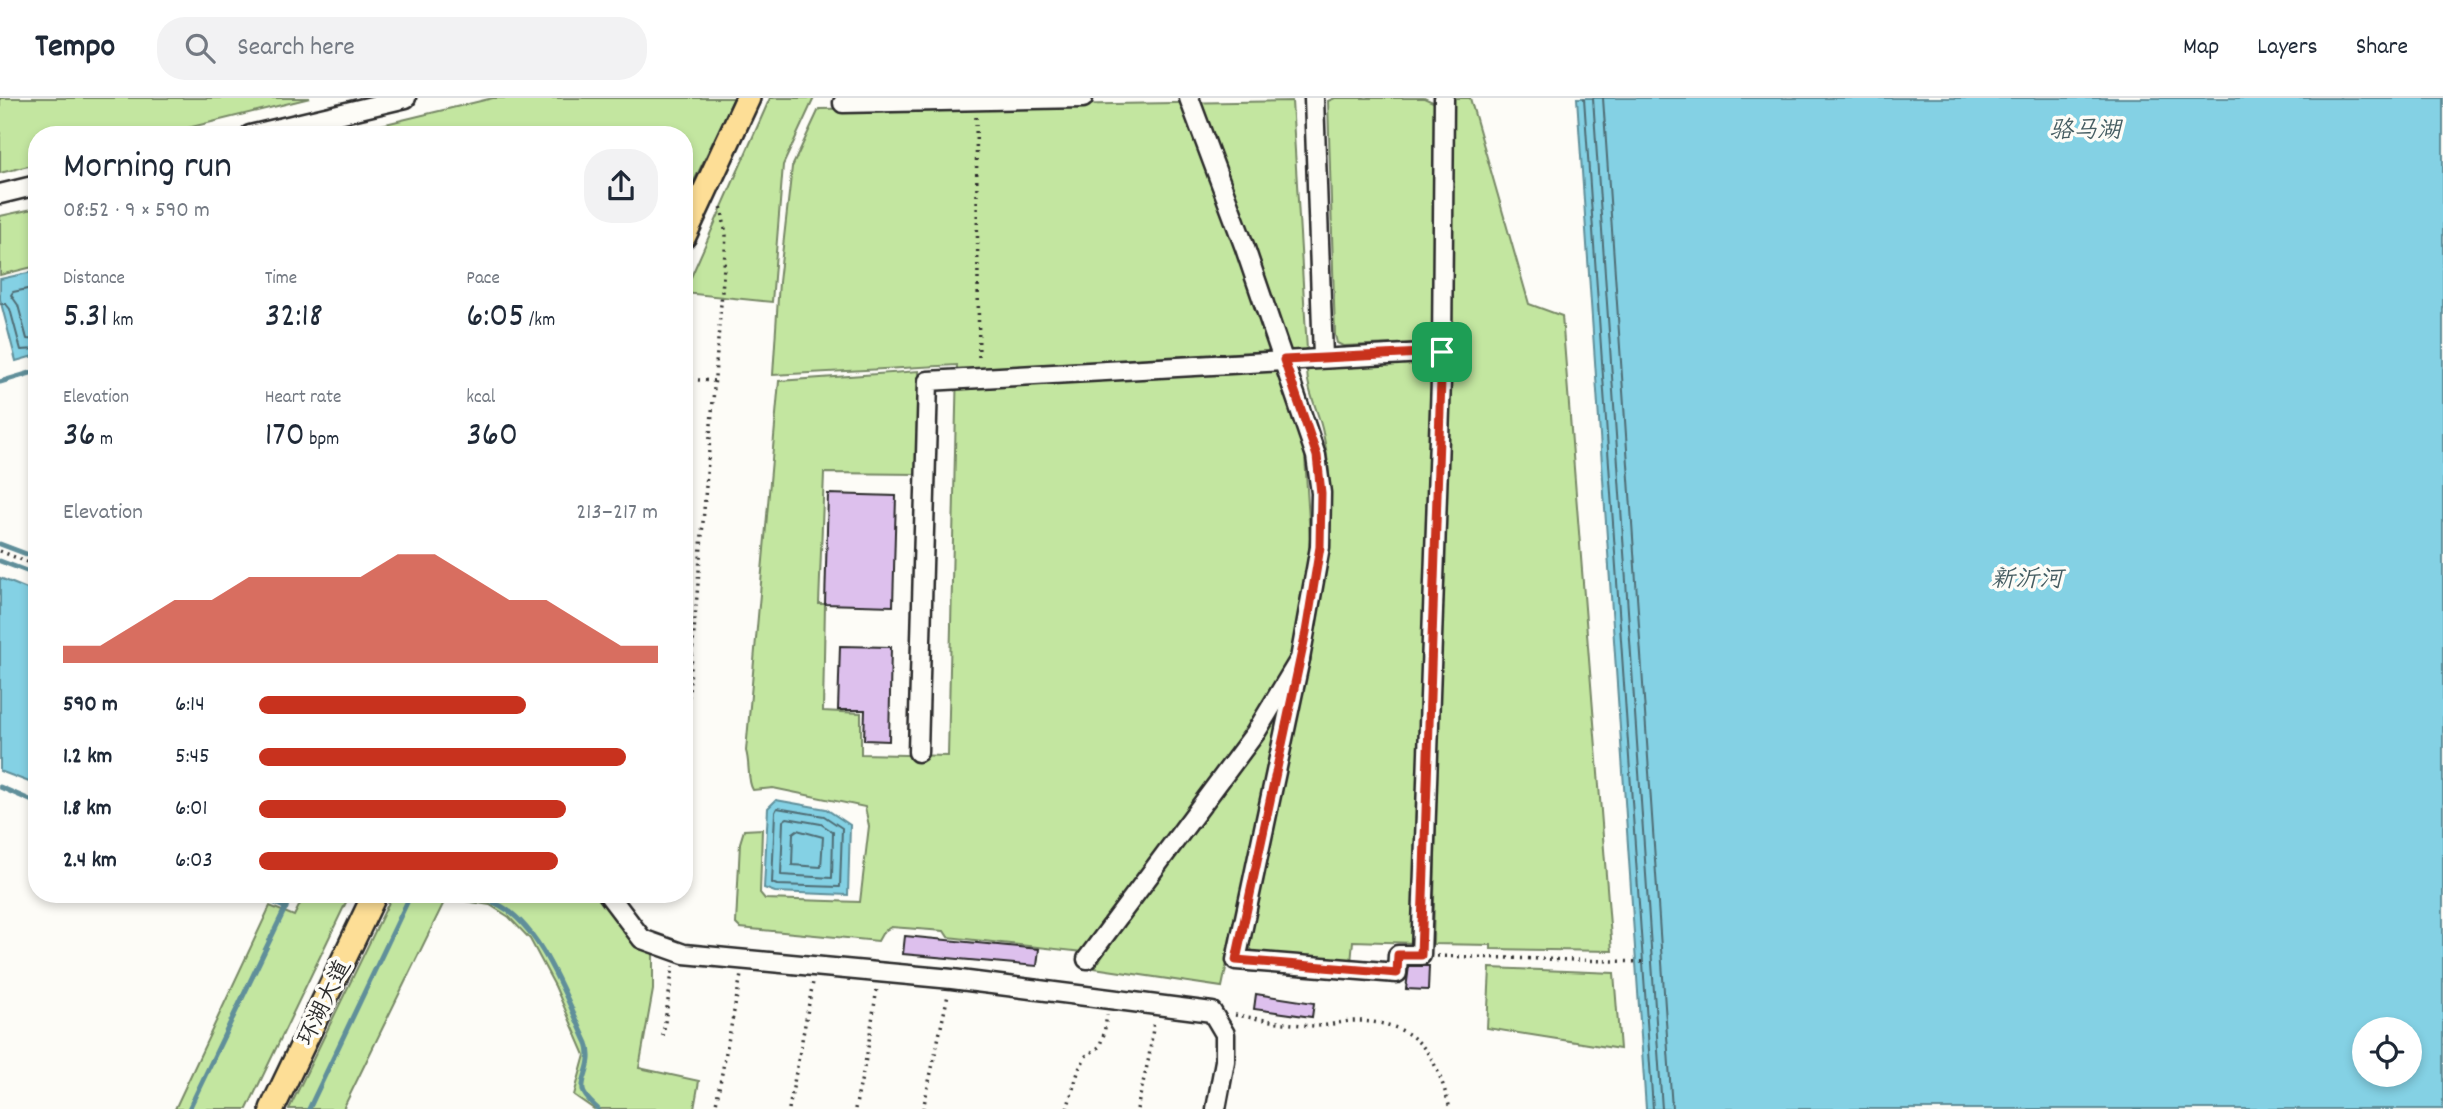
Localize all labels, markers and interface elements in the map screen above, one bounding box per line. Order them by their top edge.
search box [157,17,647,80]
text: Tempo [35,25,115,72]
icon: search [181,29,219,67]
text: Search here [237,30,355,67]
text: Map [2183,31,2219,65]
text: Layers [2257,31,2318,65]
text: Share [2356,31,2408,65]
water label: 骆马湖 [2049,115,2124,149]
text: Morning run [63,141,232,196]
button: share [584,149,658,223]
text: 08:52 · 9 × 590 m [63,195,210,228]
text: Distance [63,266,125,293]
text: Time [265,266,297,293]
text: Pace [466,266,500,293]
text: 5.31 [63,293,108,343]
text: 32:18 [265,293,323,343]
text: 6:05 [466,293,525,343]
text: km [108,308,133,335]
text: /km [525,308,555,335]
pin [1412,322,1472,382]
icon: arrive [1423,333,1461,371]
text: Elevation [63,385,129,412]
text: Heart rate [265,385,341,412]
text: kcal [466,385,495,412]
text: 36 [63,412,96,462]
text: 170 [265,412,305,462]
text: 360 [466,412,518,462]
text: m [96,427,113,454]
text: bpm [305,427,339,454]
text: Elevation [63,497,143,530]
text: 213–217 m [576,497,658,530]
water label: 新沂河 [1991,564,2067,598]
text: 590 m [63,689,118,722]
text: 6:14 [175,689,205,722]
text: 1.2 km [63,741,112,774]
text: 5:45 [175,741,210,774]
text: 1.8 km [63,793,112,826]
text: 6:01 [175,793,208,826]
text: 2.4 km [63,845,117,878]
text: 6:03 [175,845,213,878]
street label: 环湖大道 [291,955,361,1052]
map controls [2352,1017,2422,1087]
button: locate [2352,1017,2422,1087]

